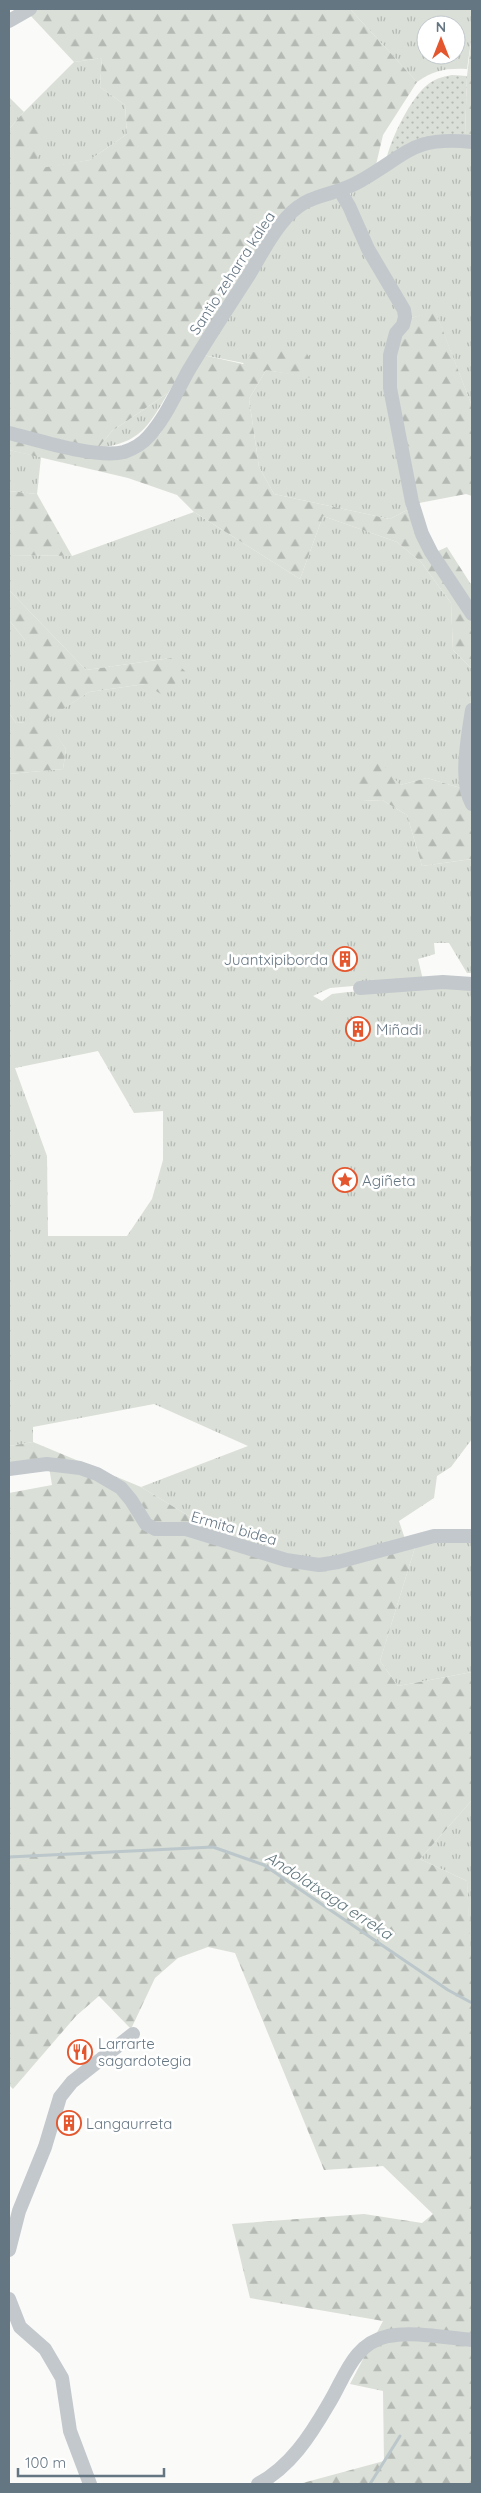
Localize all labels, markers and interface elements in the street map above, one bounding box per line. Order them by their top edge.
north arrow [416,15,466,65]
text: N [436,18,446,36]
street label: Santio zeharra kalea [185,208,279,338]
building icon: Juantxipiborda [332,946,358,972]
place label: Juantxipiborda [223,950,328,969]
building icon: Miñadi [345,1016,371,1042]
place label: Miñadi [376,1020,422,1039]
place icon: Agiñeta [332,1167,358,1193]
place label: Agiñeta [362,1171,416,1190]
street label: Ermita bidea [189,1507,279,1549]
water label: Andolatxaga erreka [262,1846,397,1944]
place label: Larrarte sagardotegia [98,2034,191,2070]
restaurant icon: Larrarte sagardotegia [67,2039,93,2065]
building icon: Langaurreta [56,2110,82,2136]
place label: Langaurreta [86,2114,172,2133]
scale bar [18,2446,164,2478]
text: 100 m [25,2453,66,2472]

